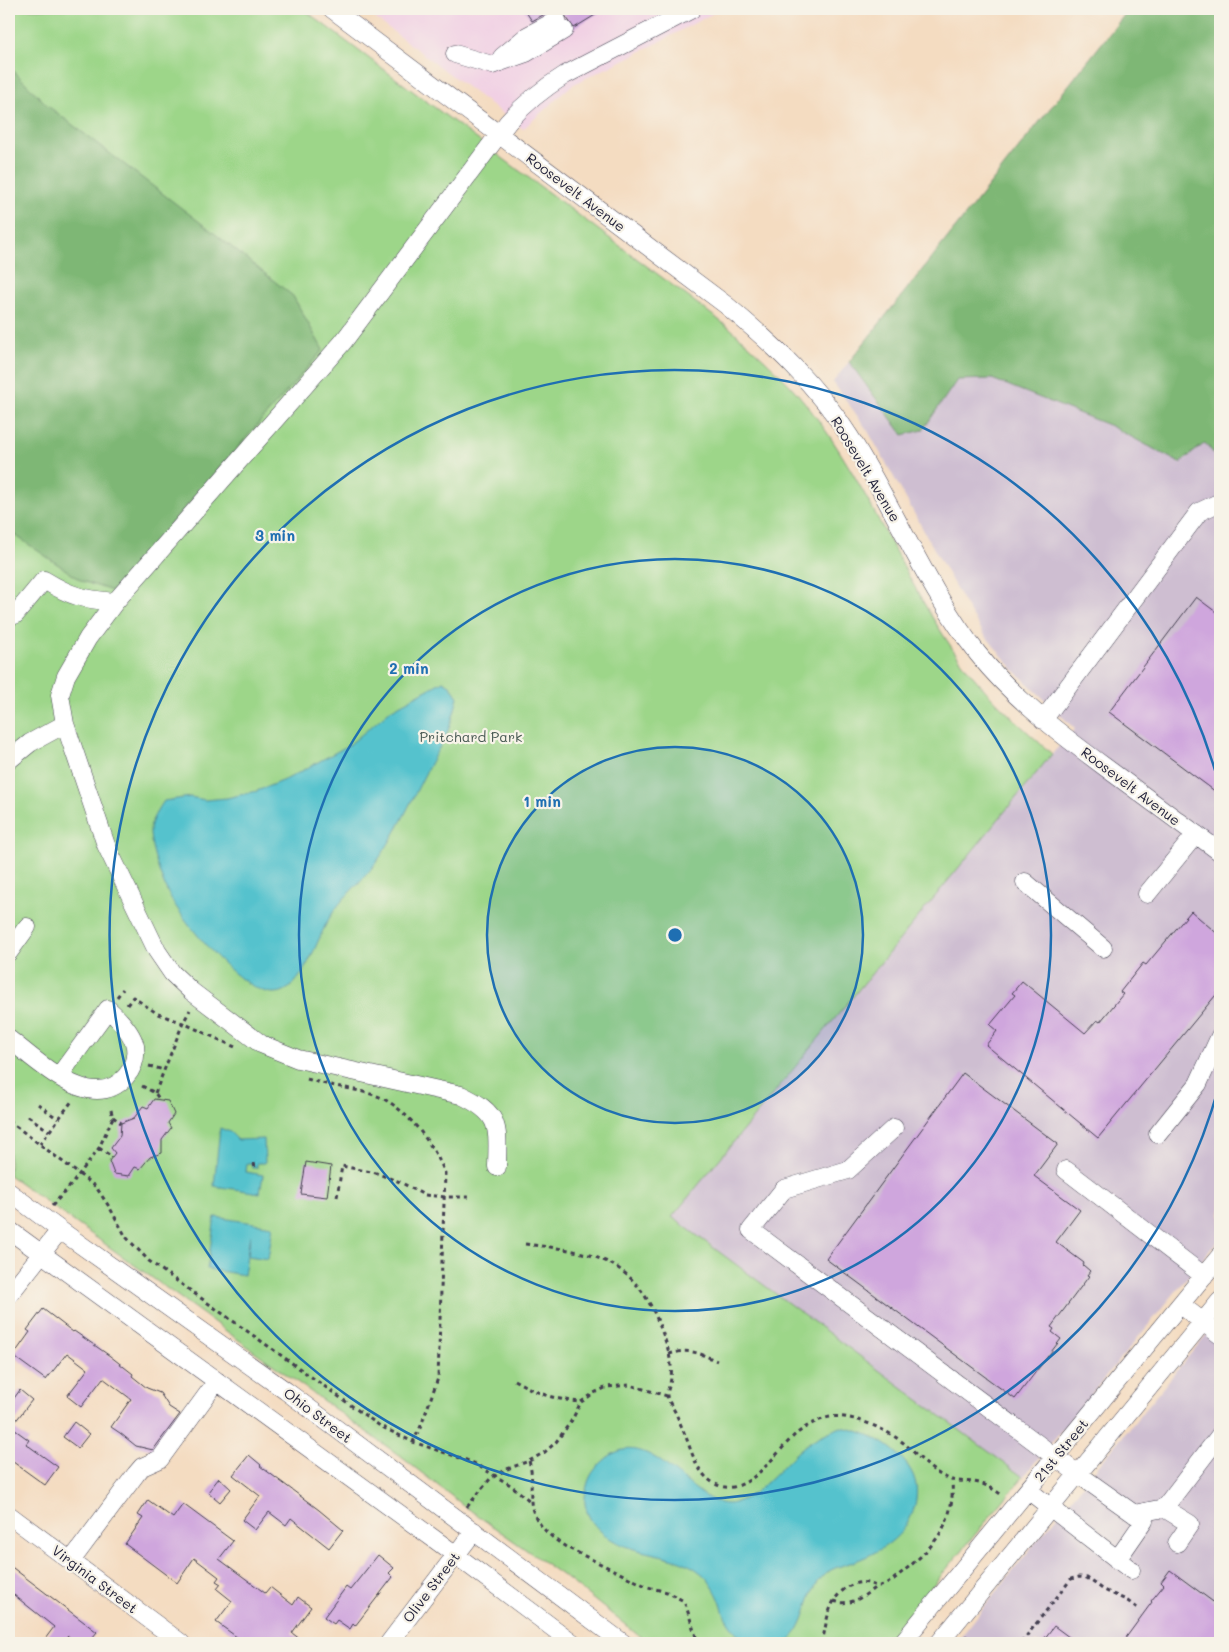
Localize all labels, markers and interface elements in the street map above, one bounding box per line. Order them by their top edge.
street label: Roosevelt Avenue [522,148,630,236]
street label: Roosevelt Avenue [827,413,905,525]
text: 3 min [255,525,295,545]
text: 2 min [389,658,429,678]
park label: Pritchard Park [420,727,523,746]
street label: Roosevelt Avenue [1077,742,1185,830]
text: 1 min [523,791,561,811]
centre of rings [666,926,684,944]
street label: Ohio Street [280,1383,356,1447]
street label: 21st Street [1030,1414,1092,1486]
street label: Virginia Street [48,1541,142,1617]
street label: Olive Street [398,1548,464,1626]

